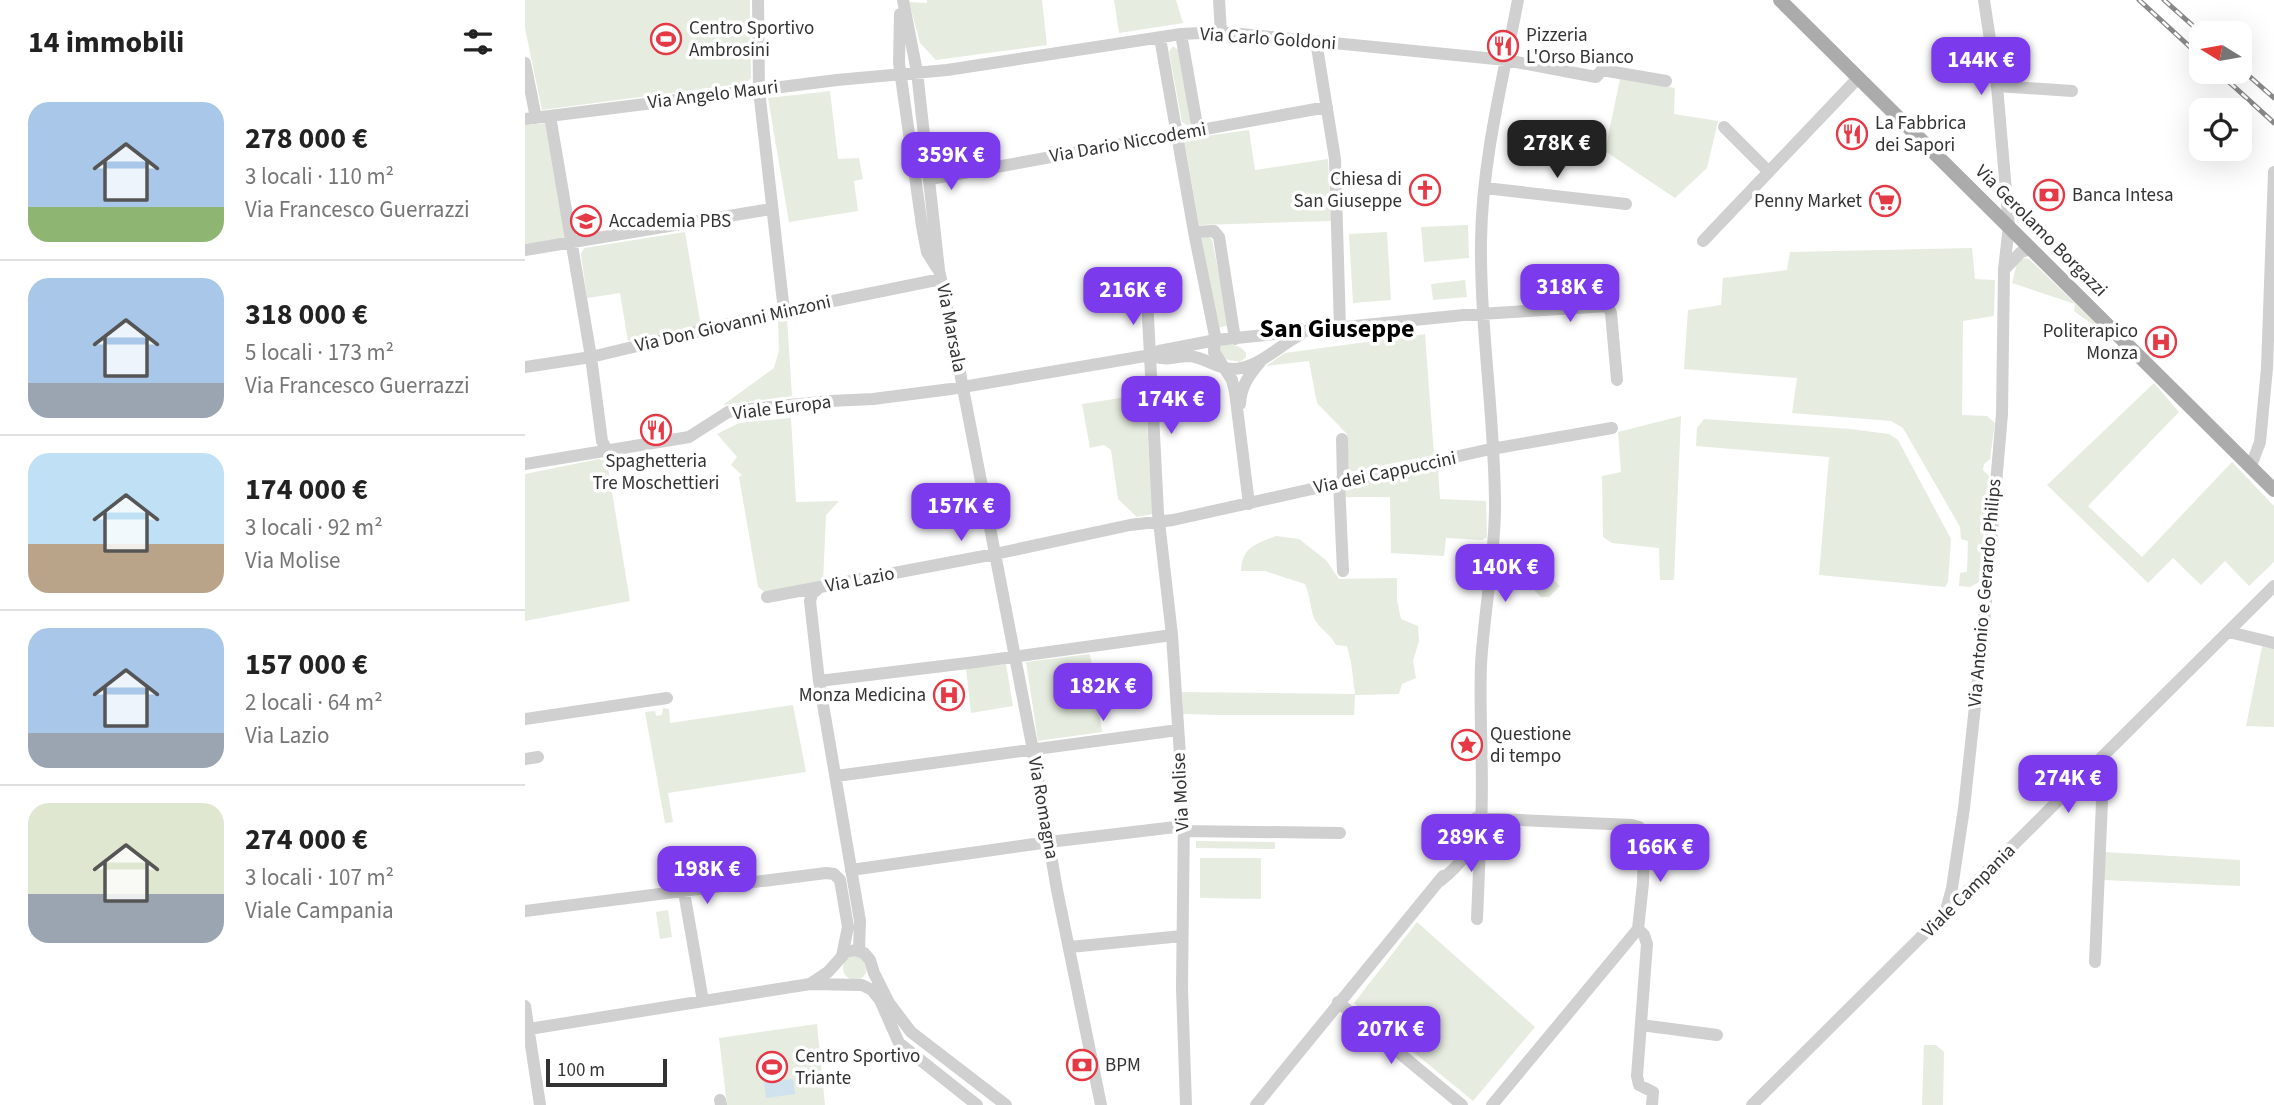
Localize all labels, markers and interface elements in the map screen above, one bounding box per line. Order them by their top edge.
place label: Centro Sportivo Ambrosini [689,15,814,64]
text: 14 immobili [28,21,184,64]
street label: Via Carlo Goldoni [1199,21,1337,57]
north arrow [2189,21,2252,84]
map controls [2189,21,2252,161]
sports icon: Centro Sportivo Ambrosini [649,22,683,56]
place label: Pizzeria L'Orso Bianco [1526,22,1634,71]
icon: filters [459,23,497,61]
restaurant icon: Pizzeria L'Orso Bianco [1486,29,1520,63]
pin: 144K € [1924,38,2038,97]
text: 144K € [1947,43,2015,76]
street label: Via Angelo Mauri [646,74,780,116]
button: locate [2189,98,2252,161]
place label: La Fabbrica dei Sapori [1875,110,1966,159]
street label: Via Dario Niccodemi [1048,116,1208,170]
text: 278 000 € [245,117,368,160]
restaurant icon: La Fabbrica dei Sapori [1835,117,1869,151]
pin: 278K € [1500,120,1614,180]
text: 278K € [1523,126,1591,159]
icon: home [84,130,168,214]
pin: 359K € [894,132,1008,192]
text: 359K € [917,138,985,171]
street label: Via Gerolamo Borgazzi [1969,159,2113,303]
text: 3 locali · 110 m² [245,160,394,193]
place label: Chiesa di San Giuseppe [1293,166,1402,215]
church icon: Chiesa di San Giuseppe [1408,173,1442,207]
bank icon: Banca Intesa [2032,178,2066,212]
place label: Banca Intesa [2072,182,2174,209]
supermarket icon: Penny Market [1868,184,1902,218]
place label: Penny Market [1754,188,1863,215]
text: Via Francesco Guerrazzi [245,193,470,226]
school or university icon: Accademia PBS [569,204,603,238]
place label: Accademia PBS [609,208,731,235]
pin: 318K € [1513,264,1627,324]
pin: 216K € [1076,268,1190,327]
text: 318K € [1536,270,1604,303]
text: 216K € [1099,273,1167,306]
street label: Via Marsala [929,281,973,375]
street label: Via Don Giovanni Minzoni [632,288,834,360]
text: 318 000 € [245,293,368,336]
icon: home [84,306,168,390]
district label: San Giuseppe [1259,310,1415,347]
place label: Politerapico Monza [2043,318,2138,367]
hospital icon: Politerapico Monza [2144,325,2178,359]
text: 5 locali · 173 m² [245,336,394,369]
text: Via Francesco Guerrazzi [245,369,470,402]
pin: 174K € [1114,376,1228,436]
text: 174K € [1137,382,1205,415]
street label: Viale Europa [731,389,833,427]
restaurant icon: Spaghetteria Tre Moschettieri [639,413,673,447]
street label: Via dei Cappuccini [1311,445,1459,501]
place label: Spaghetteria Tre Moschettieri [592,448,720,497]
text: 174 000 € [245,468,368,511]
street label: Via Antonio e Gerardo Philips [1962,478,2008,708]
icon: home [84,481,168,565]
pin: 157K € [904,484,1018,543]
text: 157K € [927,489,995,522]
text: 3 locali · 92 m² [245,511,383,544]
text: Via Molise [245,544,340,577]
pin: 140K € [1448,544,1562,604]
text: 140K € [1471,550,1539,583]
street label: Via Lazio [823,560,897,600]
text: 157 000 € [245,643,368,686]
icon: home [84,656,168,740]
pin: 182K € [1046,664,1160,723]
text: 182K € [1069,669,1137,702]
hospital icon: Monza Medicina [932,678,966,712]
place label: Monza Medicina [799,682,926,709]
text: 2 locali · 64 m² [245,686,383,719]
text: Via Lazio [245,719,329,752]
place label: Questione di tempo [1490,721,1571,770]
place icon: Questione di tempo [1450,728,1484,762]
street label: Via Molise [1165,752,1197,832]
street label: Via Romagna [1021,755,1065,861]
pin: 274K € [2011,756,2125,815]
text: 274K € [2034,761,2102,794]
pin: 289K € [1414,814,1528,874]
text: 274 000 € [245,818,368,861]
text: 289K € [1437,820,1505,853]
pin: 166K € [1603,824,1717,884]
text: 166K € [1626,830,1694,863]
icon: home [84,831,168,915]
street label: Viale Campania [1916,838,2022,944]
pin: 198K € [650,846,764,906]
text: 198K € [673,852,741,885]
text: 3 locali · 107 m² [245,861,394,894]
text: Viale Campania [245,894,394,927]
pin: 207K € [1334,1006,1448,1066]
text: 207K € [1357,1012,1425,1045]
place label: Centro Sportivo Triante [795,1043,920,1092]
bank icon: BPM [1065,1048,1099,1082]
sports icon: Centro Sportivo Triante [755,1050,789,1084]
place label: BPM [1105,1052,1141,1079]
scale bar [546,1056,667,1088]
text: 100 m [557,1057,605,1084]

